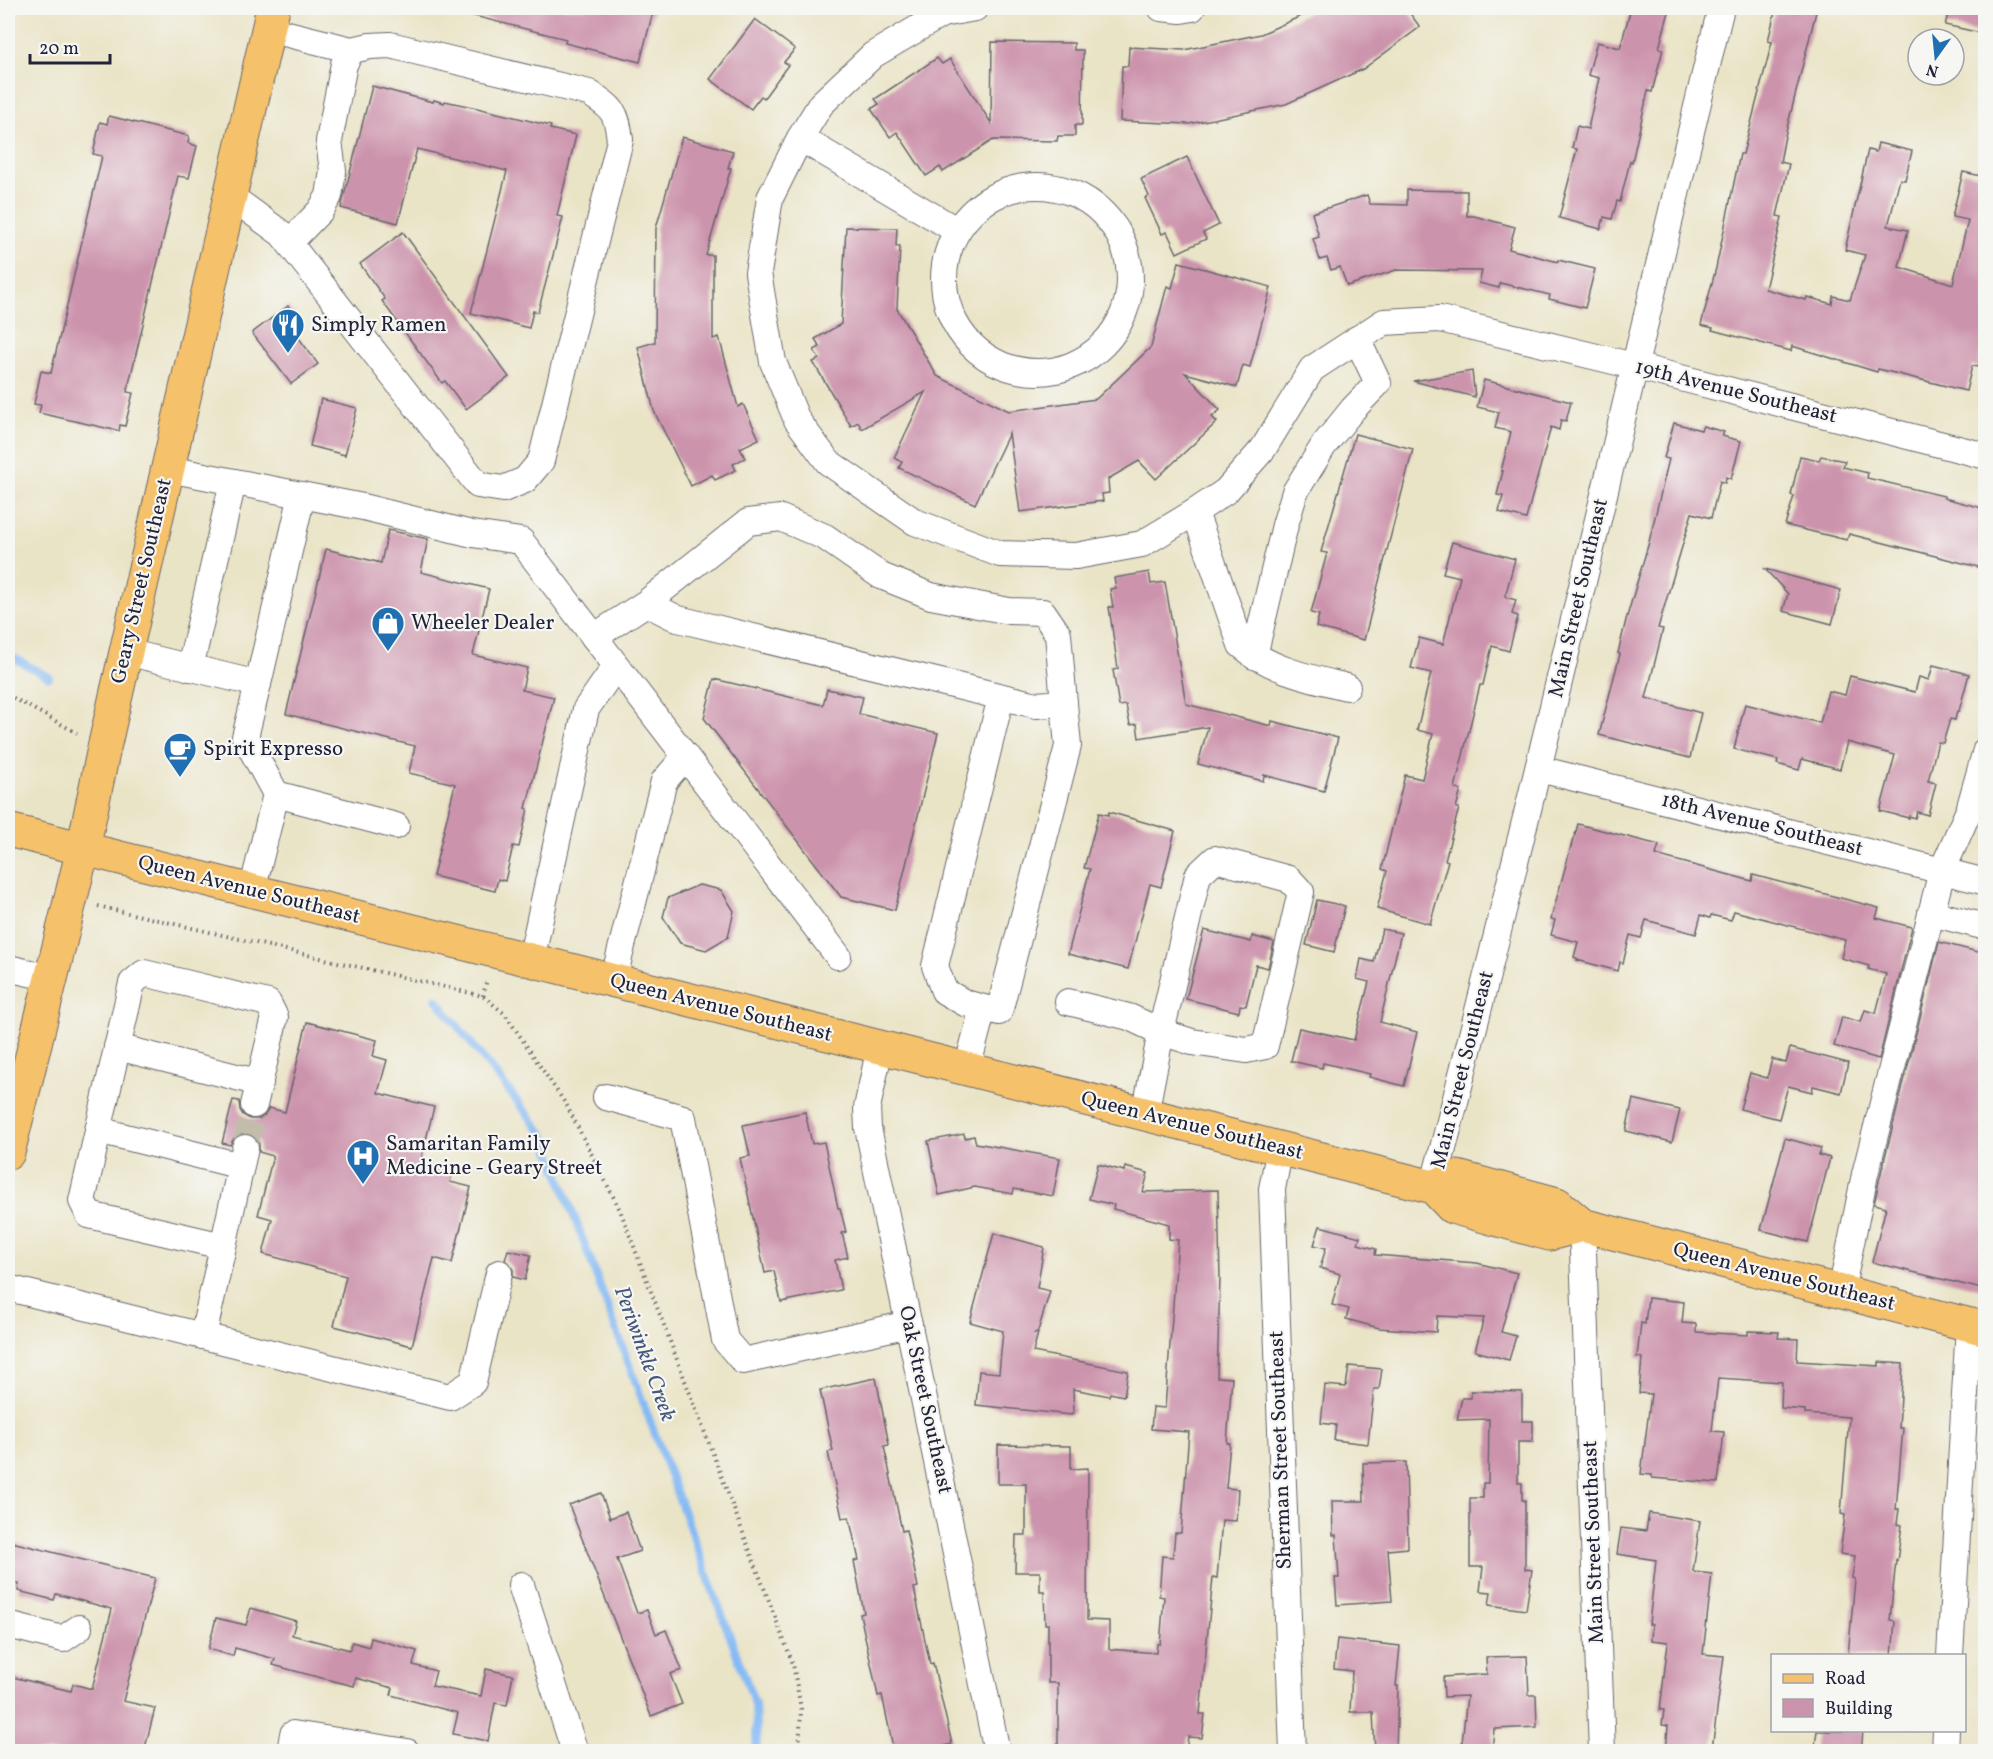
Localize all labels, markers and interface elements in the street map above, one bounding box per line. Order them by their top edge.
scale bar [30,27,110,65]
north arrow [1906,27,1966,87]
text: 20 m [39,37,79,62]
text: N [1924,57,1941,82]
restaurant icon: Simply Ramen [270,307,306,354]
place label: Simply Ramen [311,311,446,340]
street label: 19th Avenue Southeast [1632,353,1840,431]
street label: Geary Street Southeast [104,475,180,687]
street label: Main Street Southeast [1542,496,1616,700]
shop icon: Wheeler Dealer [370,605,406,652]
place label: Wheeler Dealer [411,609,554,638]
cafe icon: Spirit Expresso [162,731,198,778]
place label: Spirit Expresso [203,735,343,764]
street label: 18th Avenue Southeast [1658,786,1866,864]
street label: Queen Avenue Southeast [135,848,363,932]
street label: Queen Avenue Southeast [607,966,835,1050]
street label: Main Street Southeast [1424,968,1502,1172]
street label: Queen Avenue Southeast [1078,1084,1306,1168]
place label: Samaritan Family Medicine - Geary Street [386,1130,602,1183]
hospital icon: Samaritan Family Medicine - Geary Street [345,1138,381,1185]
street label: Queen Avenue Southeast [1670,1235,1898,1319]
water label: Periwinkle Creek [605,1282,683,1426]
street label: Oak Street Southeast [891,1303,959,1497]
street label: Sherman Street Southeast [1262,1330,1300,1570]
street label: Main Street Southeast [1576,1440,1612,1644]
legend [1771,1654,1966,1732]
text: Road [1825,1667,1866,1692]
text: Building [1825,1697,1893,1722]

